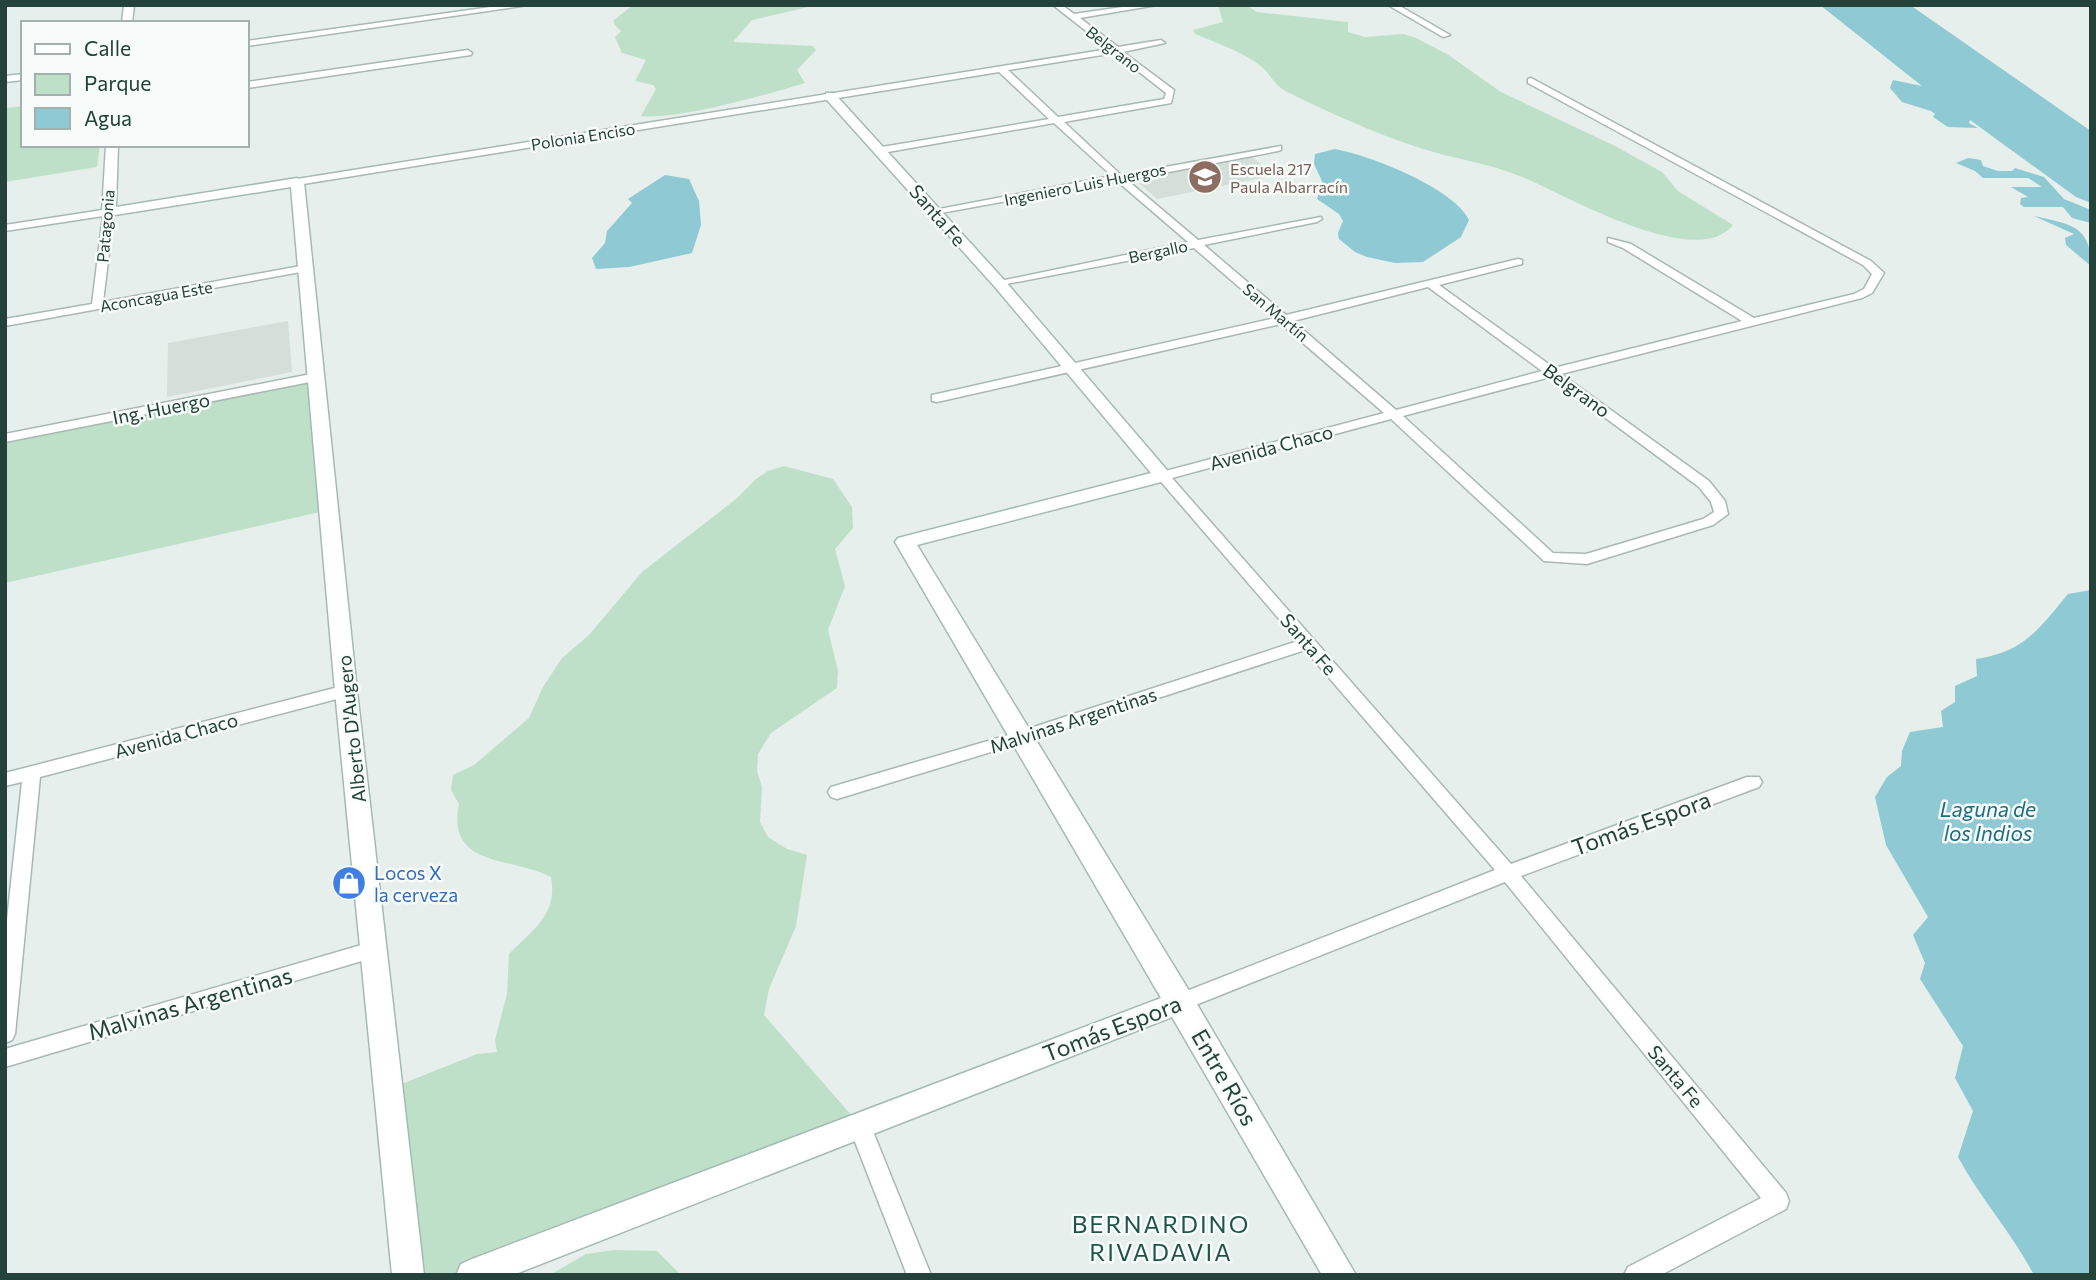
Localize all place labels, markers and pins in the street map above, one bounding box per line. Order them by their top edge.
school or university icon: Escuela 217 Paula Albarracín [1186,158,1224,196]
place label: Escuela 217 Paula Albarracín [1230,159,1348,196]
place label: Locos X la cerveza [374,861,458,906]
shop icon: Locos X la cerveza [330,864,368,902]

